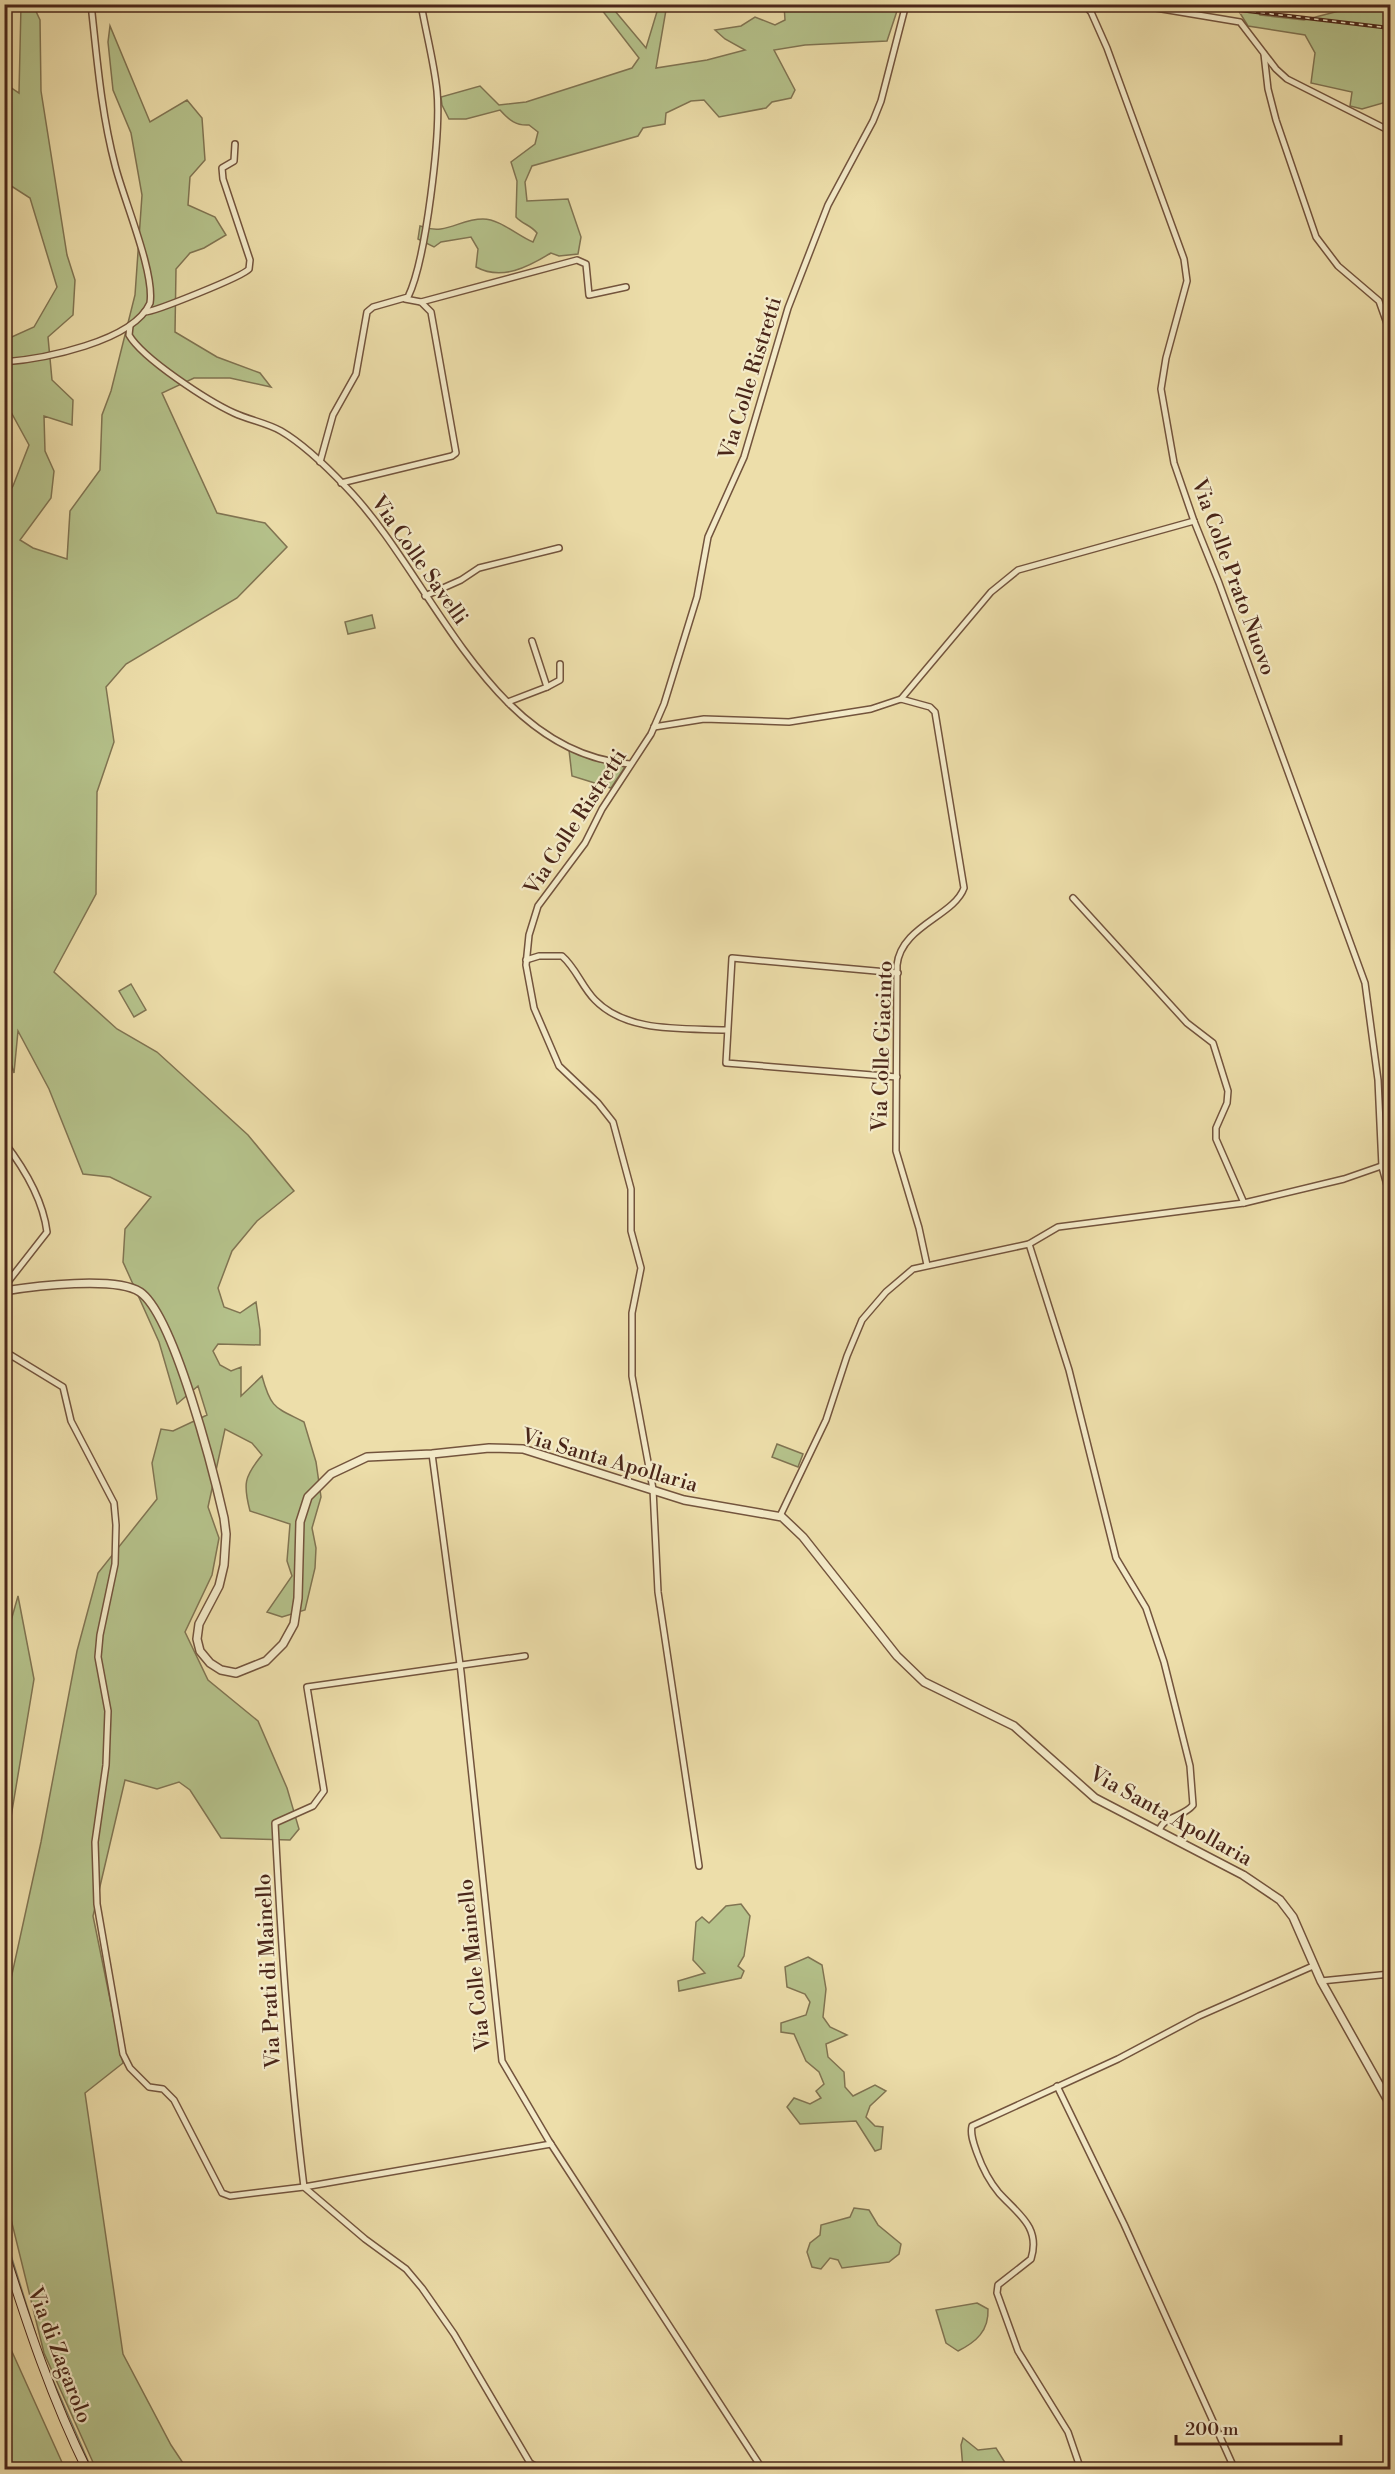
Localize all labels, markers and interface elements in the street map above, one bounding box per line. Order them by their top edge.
street label: Via Colle Ristretti [714,294,788,464]
street label: Via Colle Prato Nuovo [1185,475,1281,679]
street label: Via Colle Savelli [364,490,473,630]
street label: Via Colle Ristretti [518,745,633,901]
street label: Via Colle Giacinto [867,960,899,1133]
street label: Via Santa Apollaria [518,1423,701,1499]
street label: Via Santa Apollaria [1084,1761,1257,1873]
street label: Via Prati di Mainello [251,1873,287,2070]
street label: Via Colle Mainello [453,1878,497,2053]
street label: Via di Zagarolo [21,2283,97,2427]
scale bar [1176,2408,1341,2446]
text: 200 m [1185,2418,1239,2441]

